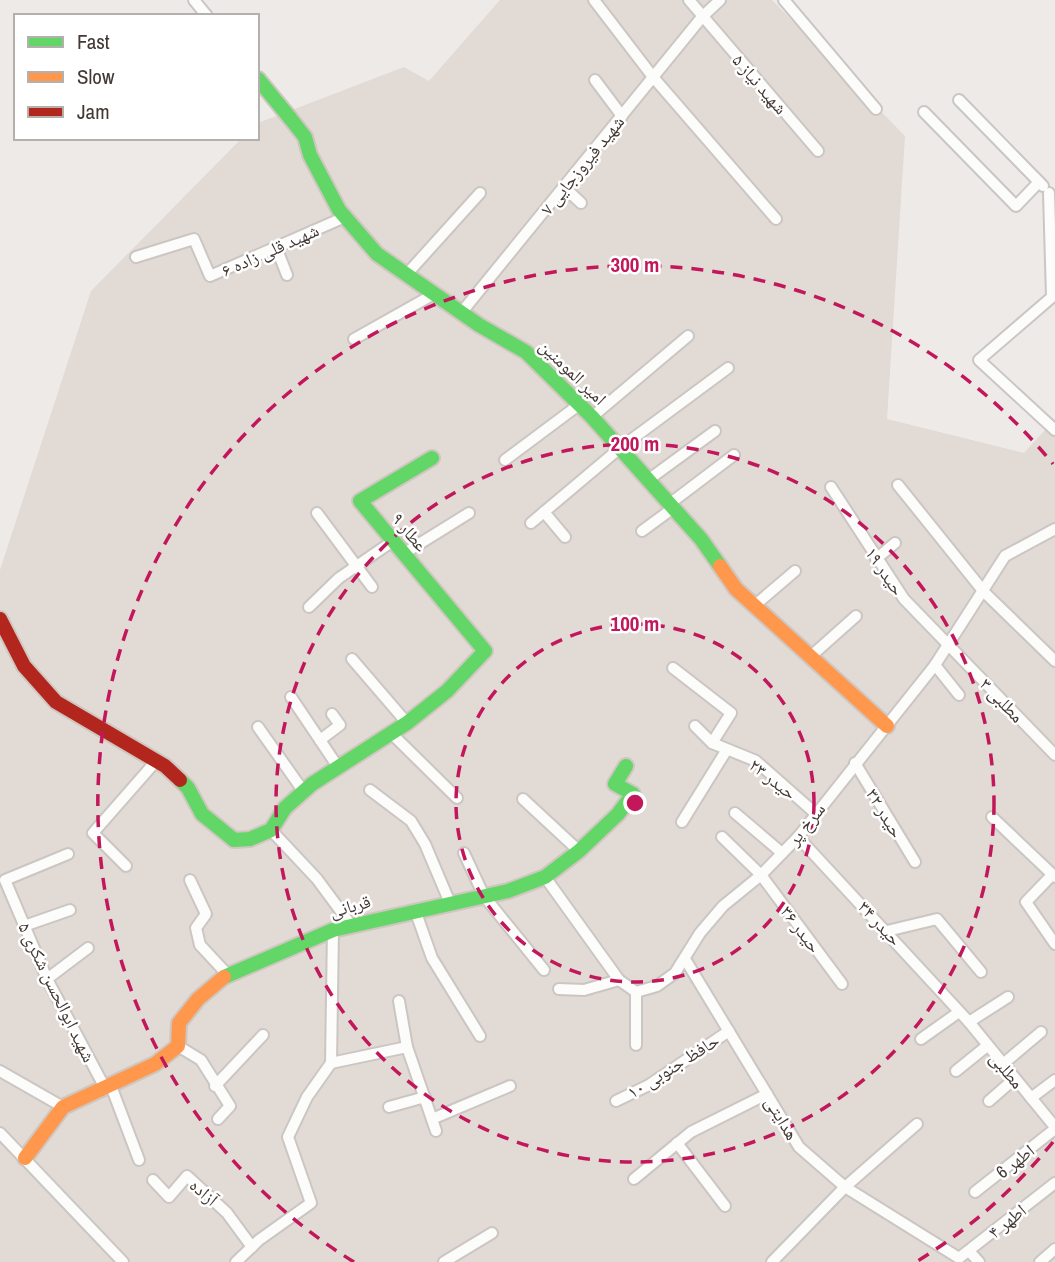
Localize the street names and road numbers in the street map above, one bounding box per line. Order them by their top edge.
street label: شهید نیاز ۵ [727,48,793,120]
street label: شهید فیروزجایی ۷ [534,110,630,220]
street label: شهید قلی زاده ۶ [217,217,323,283]
street label: امیر المومنین [534,334,612,410]
street label: عطار ۹ [386,507,434,557]
street label: حیدر ۱۹ [860,542,910,600]
street label: مطلبی ۳ [974,672,1030,728]
street label: حیدر ۲۳ [744,753,802,805]
street label: حیدر ۳۲ [860,784,910,842]
street label: سرخ پر [781,797,831,851]
street label: قربانی [327,889,373,923]
street label: حیدر ۳۴ [853,895,907,951]
street label: حیدر ۳۶ [775,900,827,958]
street label: شهید ابوالحسن شکری ۵ [12,918,102,1066]
street label: حافظ جنوبی ۱۰ [622,1028,724,1104]
street label: مطلبی [984,1046,1030,1094]
street label: هدایتی [759,1091,805,1145]
street label: اطهر 6 [991,1138,1039,1184]
street label: آزاده [184,1173,224,1212]
street label: اطهر ۴ [983,1198,1031,1244]

